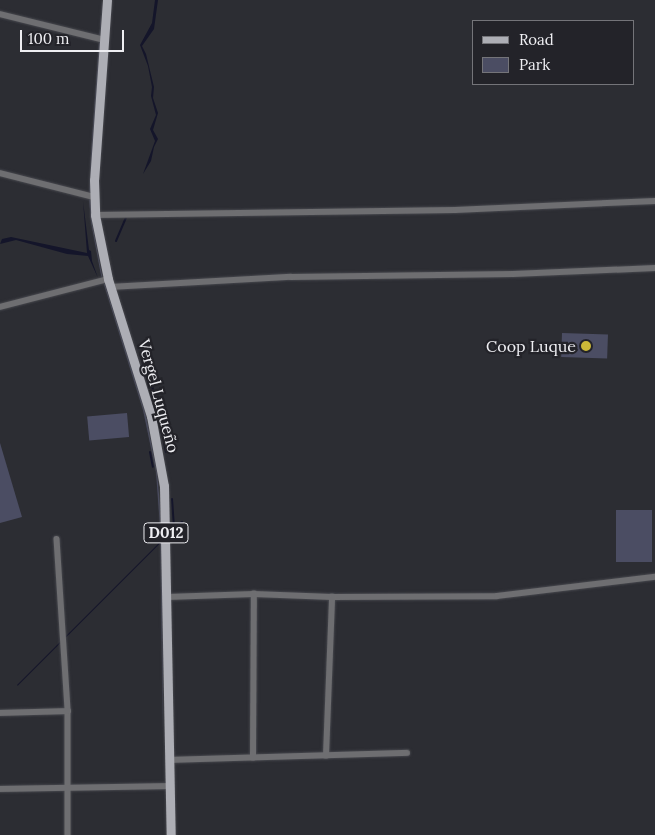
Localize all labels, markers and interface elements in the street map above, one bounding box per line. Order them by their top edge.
scale bar [22,20,126,52]
legend [472,20,635,85]
text: 100 m [28,29,69,48]
text: Road [519,30,554,49]
text: Park [519,55,550,74]
place label: Coop Luque [486,336,576,356]
street label: Vergel Luqueño [135,337,183,455]
marker: Coop Luque [580,340,592,352]
road number: D012 [142,520,190,546]

